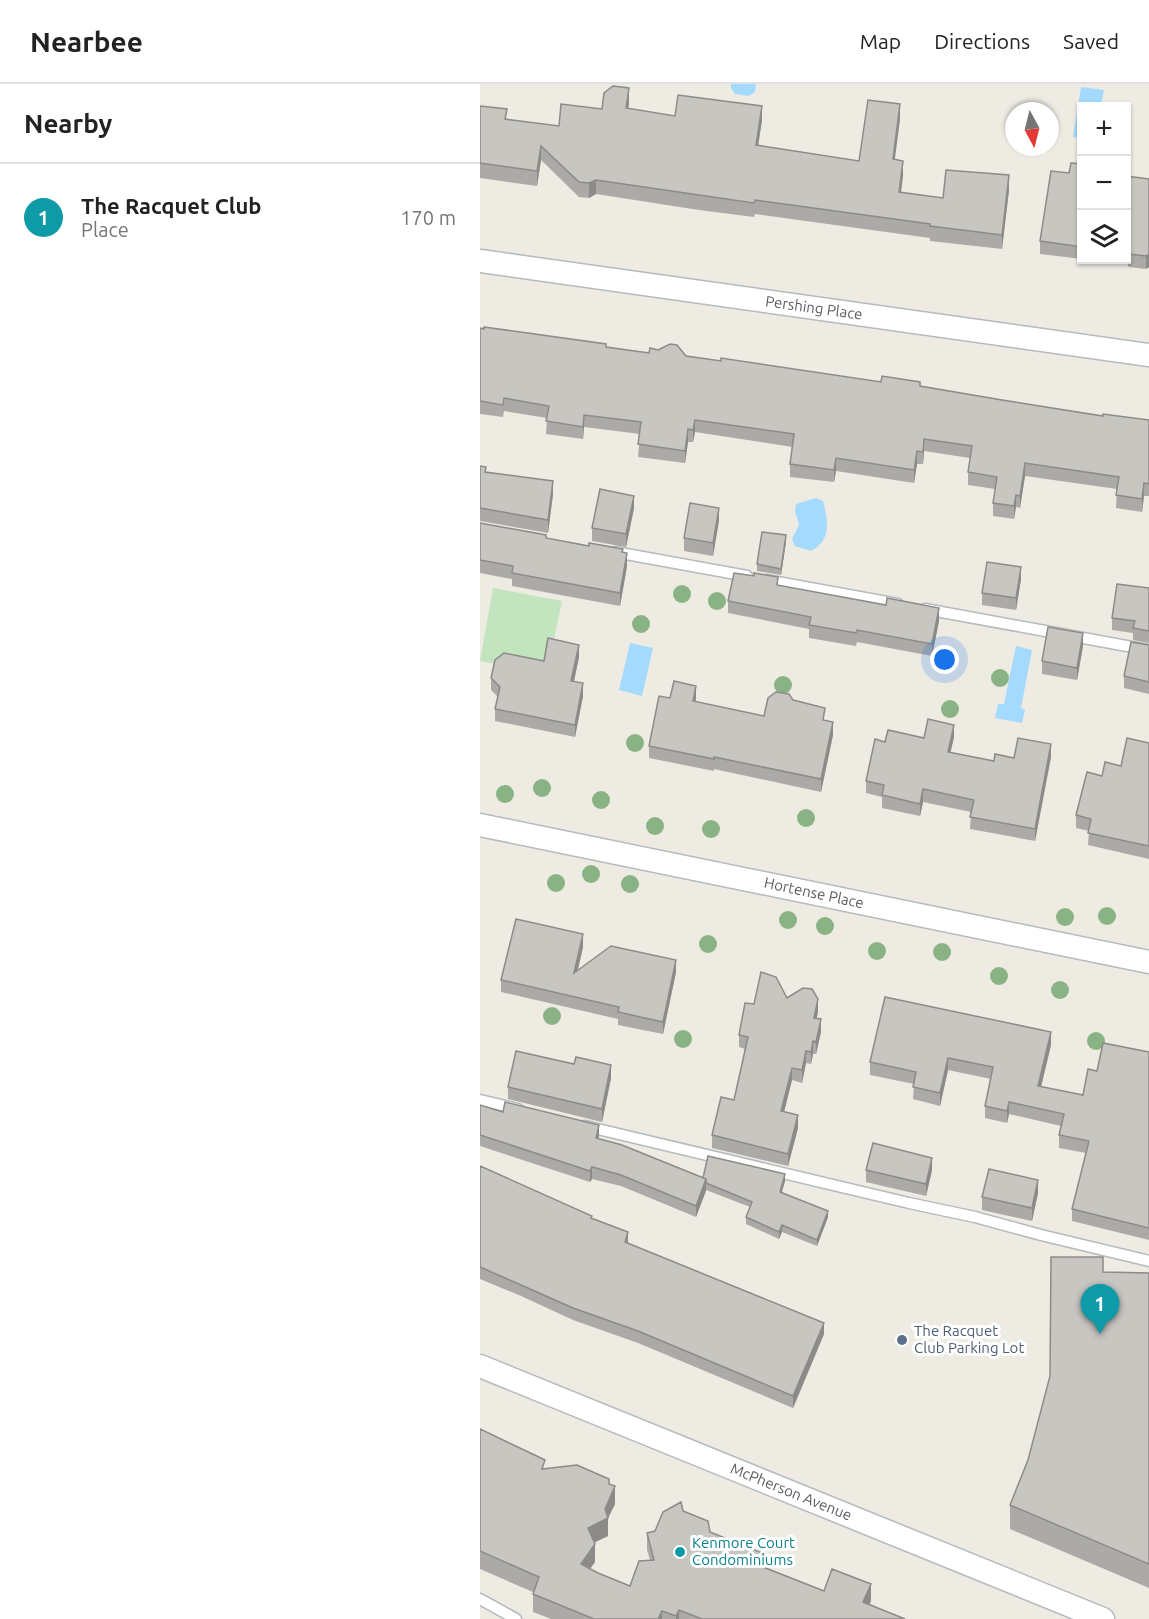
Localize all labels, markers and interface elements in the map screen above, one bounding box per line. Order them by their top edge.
text: Nearbee [30,26,143,57]
text: Map [860,29,901,53]
text: Directions [934,29,1030,53]
text: Saved [1063,29,1119,53]
north arrow [1005,102,1059,156]
map controls [1077,102,1131,264]
button: + [1077,102,1131,156]
text: Nearby [24,109,112,138]
button: − [1077,156,1131,210]
text: The Racquet Club [81,193,261,218]
text: 1 [38,206,49,229]
text: 170 m [400,206,456,229]
button: layers [1077,210,1131,264]
text: Place [81,218,129,241]
street label: Pershing Place [764,292,864,323]
your location [930,645,959,674]
street label: Hortense Place [763,874,866,911]
pin: 1 [1080,1284,1120,1334]
place label: The Racquet Club Parking Lot [914,1322,1024,1356]
marker: The Racquet Club Parking Lot [895,1333,909,1347]
street label: McPherson Avenue [728,1459,854,1524]
place label: Kenmore Court Condominiums [692,1534,795,1568]
marker: Kenmore Court Condominiums [673,1545,687,1559]

